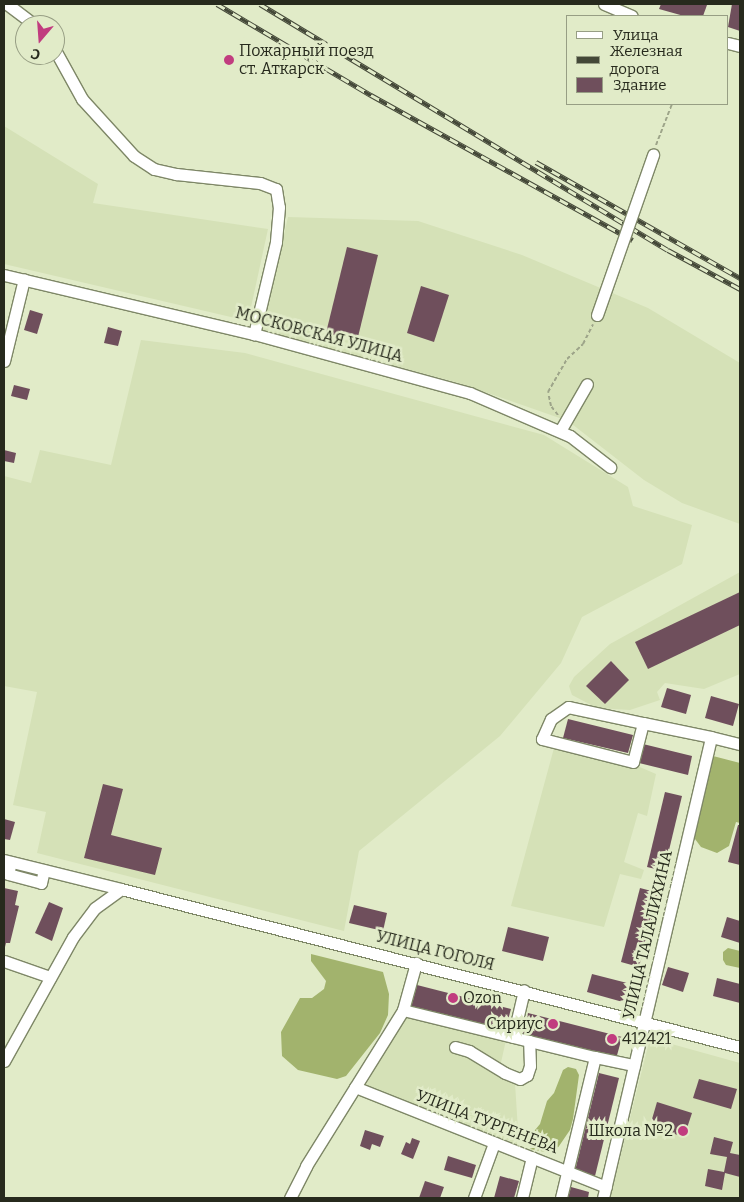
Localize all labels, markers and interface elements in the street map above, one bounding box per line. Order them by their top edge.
north arrow [15,15,65,65]
legend [566,15,729,105]
text: Улица [613,26,659,44]
place label: Пожарный поезд ст. Аткарск [239,41,374,79]
text: Железная дорога [610,42,683,78]
text: С [29,44,42,63]
marker: Пожарный поезд ст. Аткарск [223,54,235,66]
text: Здание [613,76,667,94]
street label: МОСКОВСКАЯ УЛИЦА [233,303,405,367]
street label: УЛИЦА ТАЛАЛИХИНА [619,849,677,1021]
street label: УЛИЦА ГОГОЛЯ [374,927,496,975]
place label: Ozon [463,988,502,1008]
marker: Ozon [447,992,459,1004]
place label: Сириус [486,1014,543,1034]
marker: Сириус [547,1018,559,1030]
place label: 412421 [622,1029,671,1049]
marker: 412421 [606,1033,618,1045]
street label: УЛИЦА ТУРГЕНЕВА [413,1086,561,1158]
place label: Школа №2 [588,1121,673,1141]
marker: Школа №2 [677,1125,689,1137]

